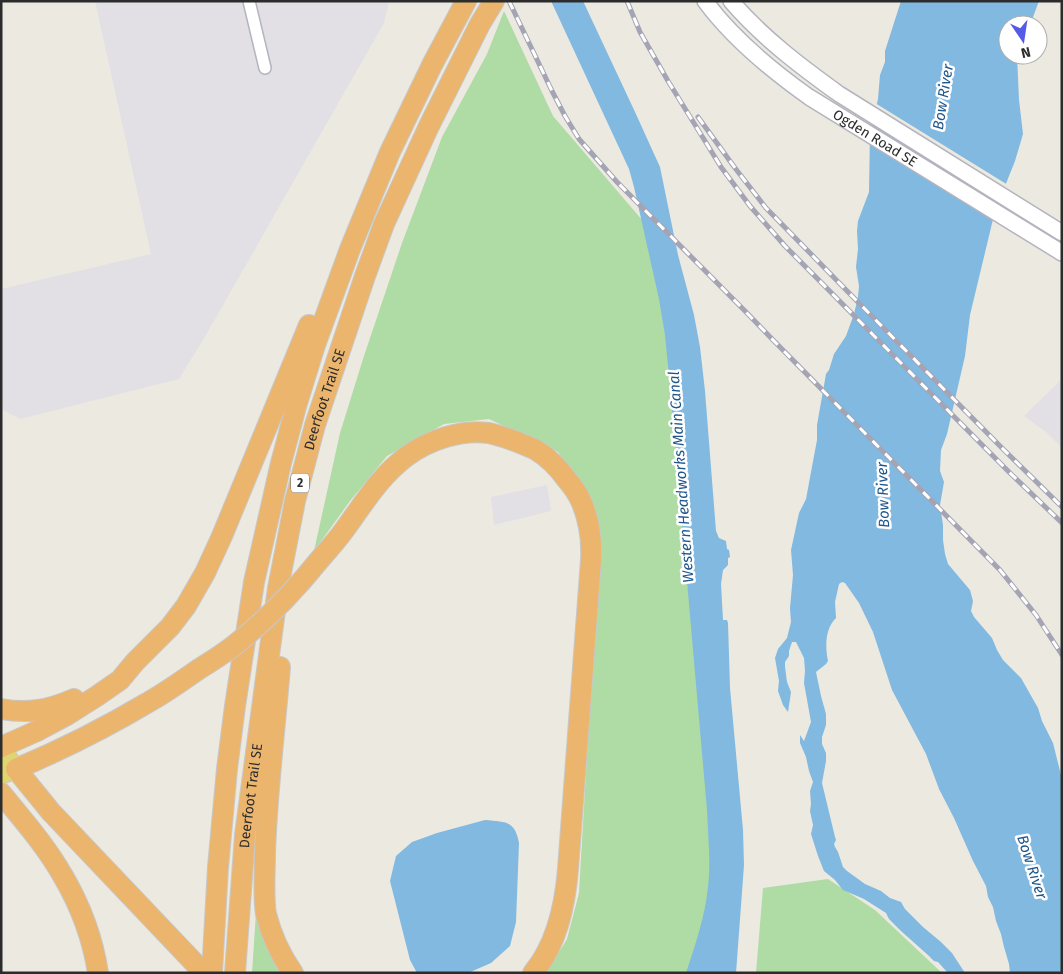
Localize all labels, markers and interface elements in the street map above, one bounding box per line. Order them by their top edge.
north arrow [998,15,1048,65]
text: N [1019,43,1032,62]
water label: Bow River [929,62,957,131]
street label: Ogden Road SE [830,106,920,171]
street label: Deerfoot Trail SE [301,347,349,452]
water label: Western Headworks Main Canal [665,371,697,583]
water label: Bow River [873,460,893,528]
road number: 2 [291,473,309,492]
street label: Deerfoot Trail SE [236,742,266,849]
water label: Bow River [1013,833,1051,902]

